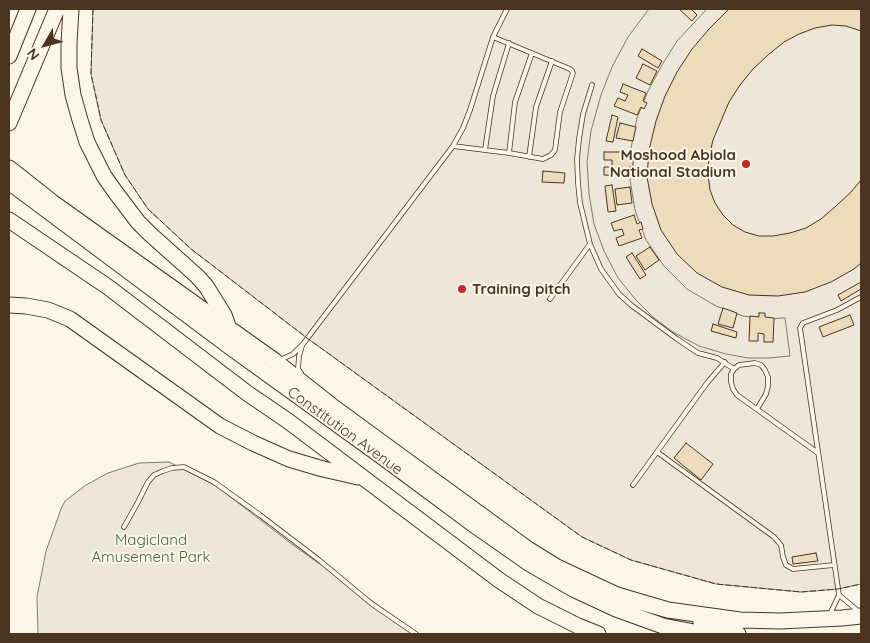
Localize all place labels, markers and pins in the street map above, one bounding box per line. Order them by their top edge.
place label: Moshood Abiola National Stadium [610,146,736,181]
marker: Moshood Abiola National Stadium [740,158,752,170]
place label: Training pitch [472,280,571,298]
marker: Training pitch [456,283,468,295]

